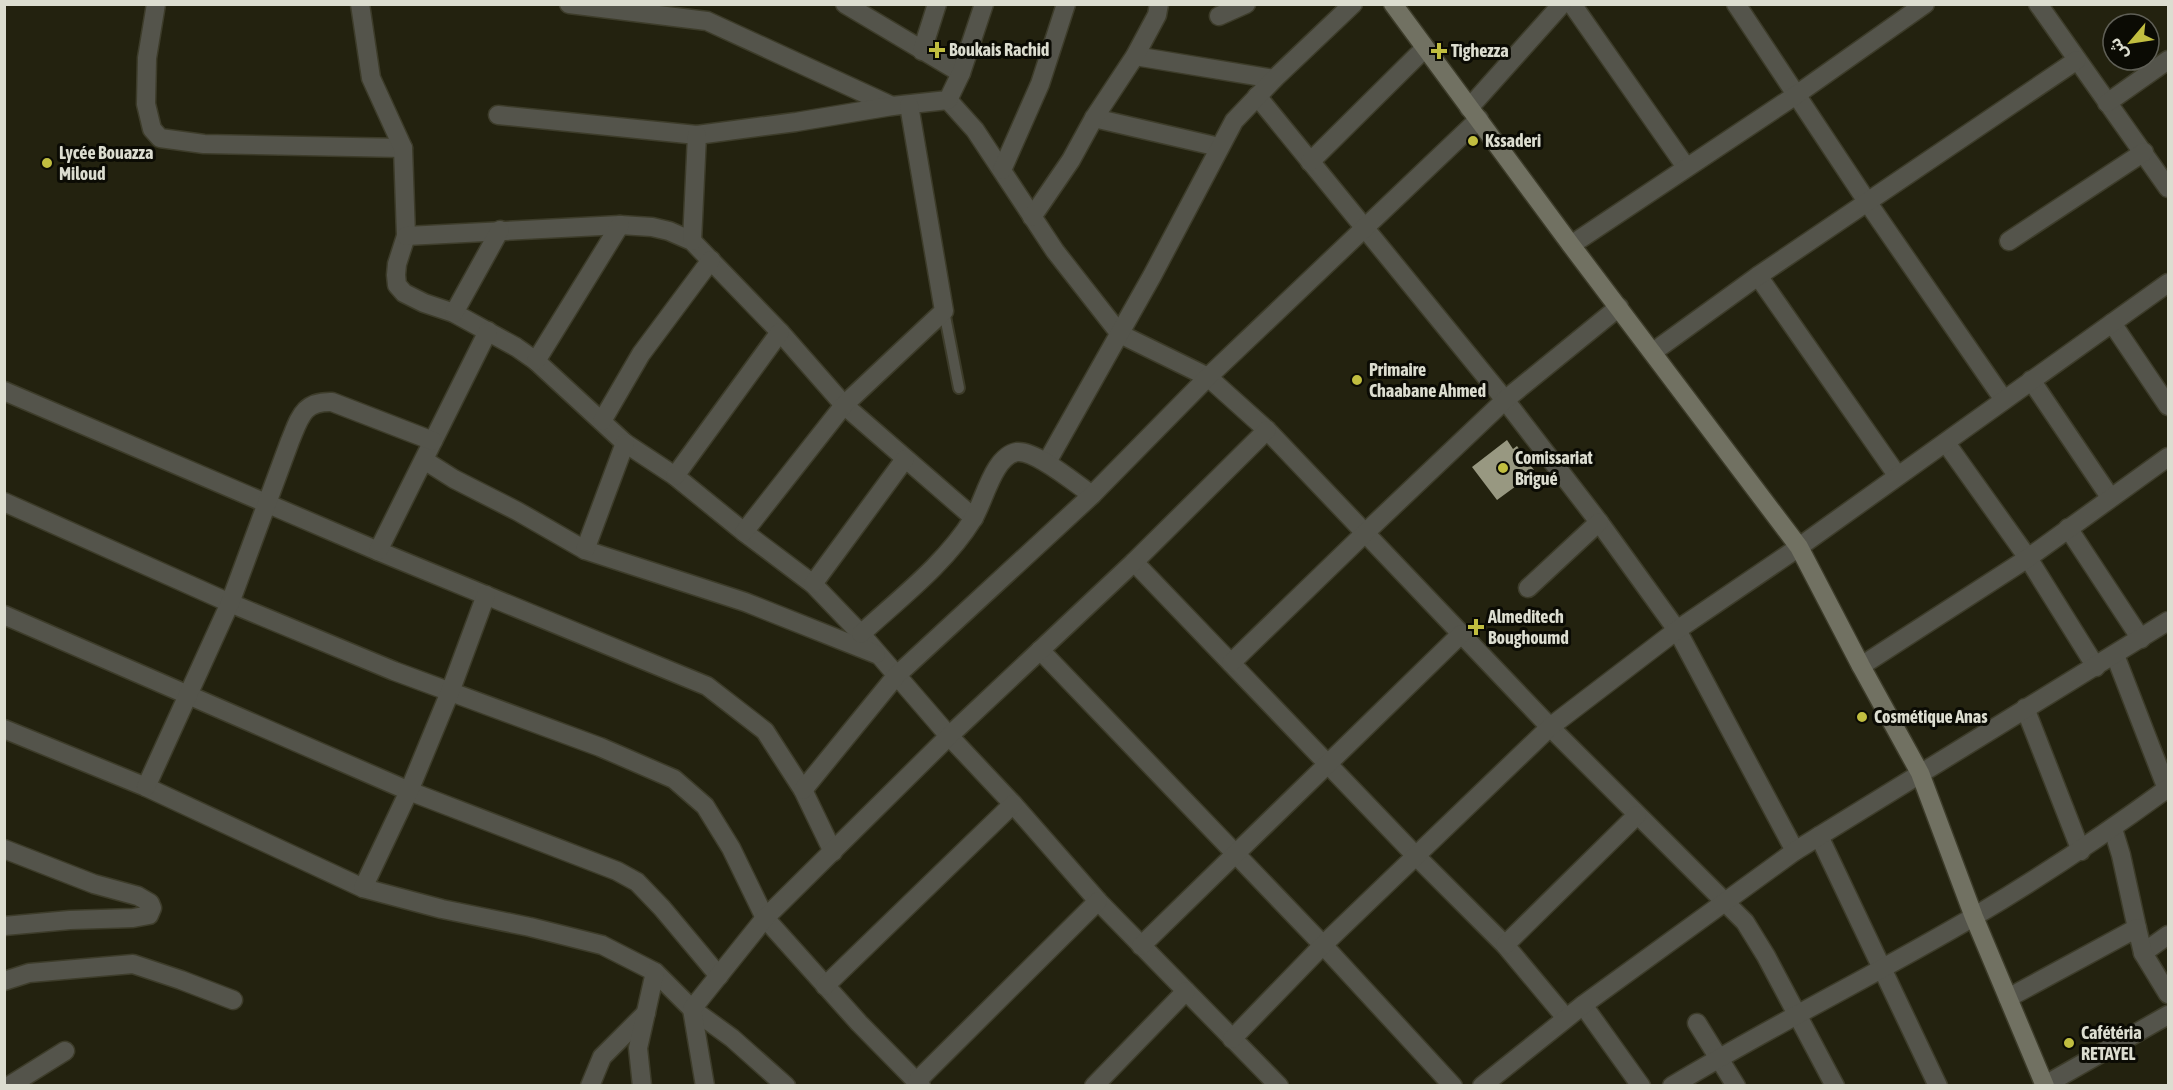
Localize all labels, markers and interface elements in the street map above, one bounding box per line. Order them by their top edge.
north arrow [2101,12,2161,72]
text: ش [2105,35,2132,63]
place label: Boukais Rachid [949,39,1049,60]
place label: Tighezza [1451,40,1509,61]
marker: Boukais Rachid [930,43,944,57]
marker: Tighezza [1432,44,1446,58]
place label: Kssaderi [1485,130,1541,151]
marker: Kssaderi [1466,134,1480,148]
place label: Lycée Bouazza Miloud [59,142,153,184]
marker: Lycée Bouazza Miloud [40,156,54,170]
place label: Primaire Chaabane Ahmed [1369,359,1486,401]
marker: Primaire Chaabane Ahmed [1350,373,1364,387]
place label: Comissariat Brigué [1515,447,1594,489]
marker: Comissariat Brigué [1496,461,1510,475]
place label: Almeditech Boughoumd [1487,606,1569,648]
marker: Almeditech Boughoumd [1469,620,1483,634]
place label: Cosmétique Anas [1874,706,1988,727]
marker: Cosmétique Anas [1855,710,1869,724]
place label: Cafétéria RETAYEL [2081,1022,2142,1064]
marker: Cafétéria RETAYEL [2062,1036,2076,1050]

